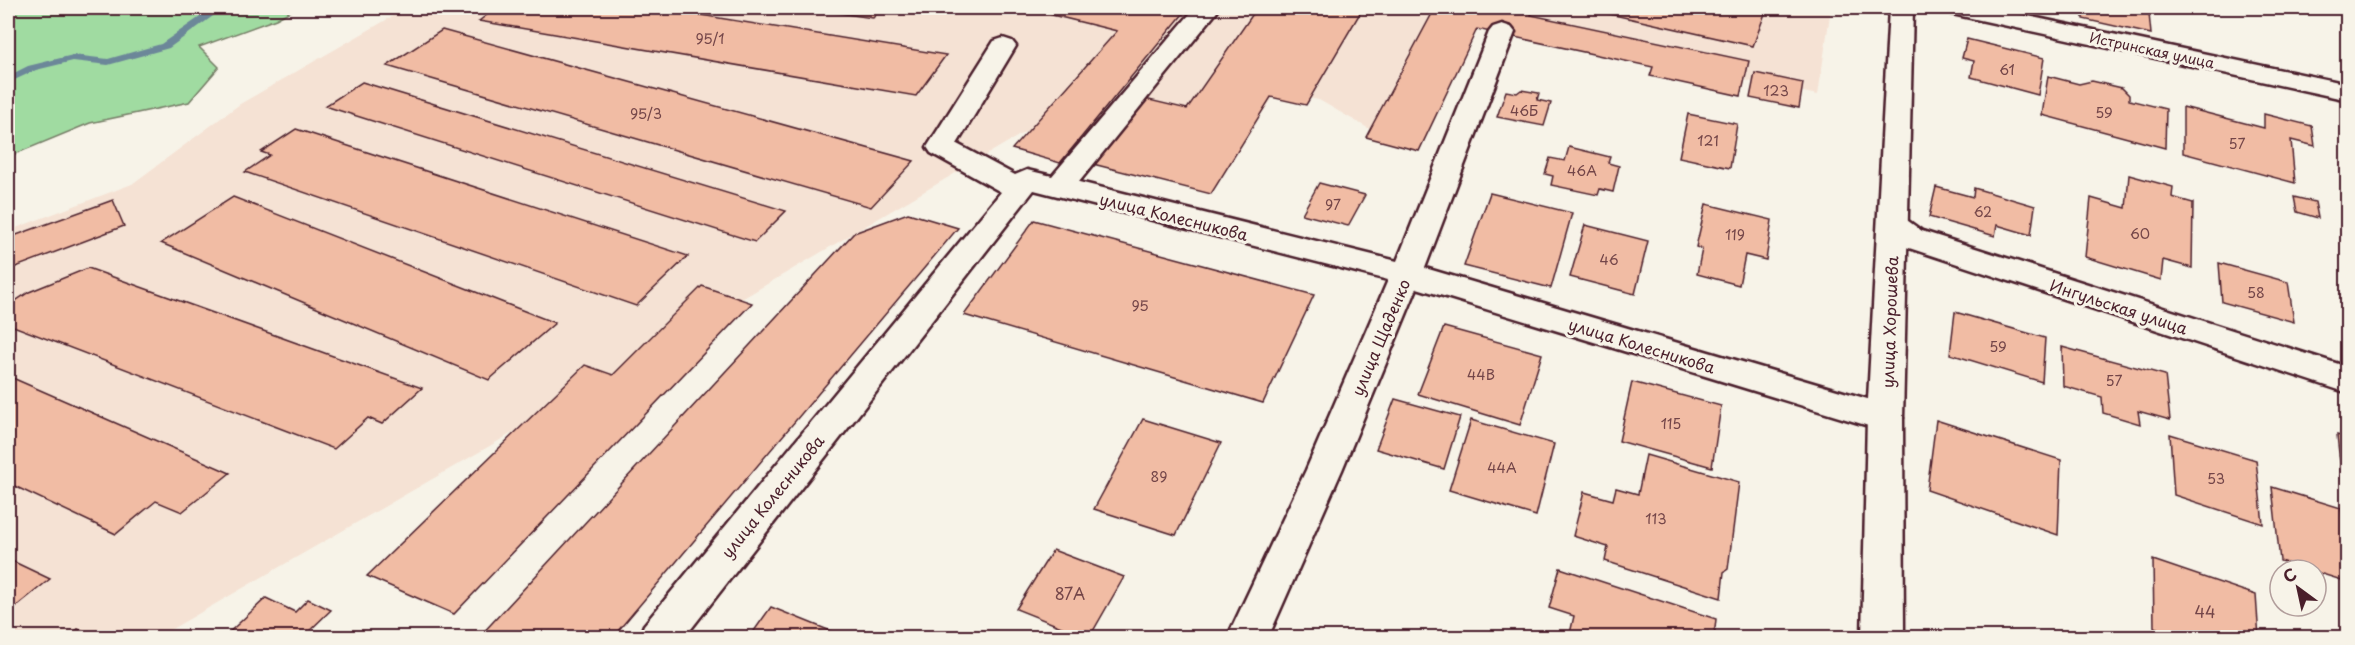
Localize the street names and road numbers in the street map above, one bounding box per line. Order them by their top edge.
street label: Истринская улица [2088,27,2217,74]
street label: улица Колесникова [1097,186,1251,246]
street label: улица Хорошева [1875,256,1903,388]
street label: Ингульская улица [2047,272,2191,340]
street label: улица Щаденко [1345,275,1415,399]
street label: улица Колесникова [1566,311,1718,379]
street label: улица Колесникова [715,429,829,563]

